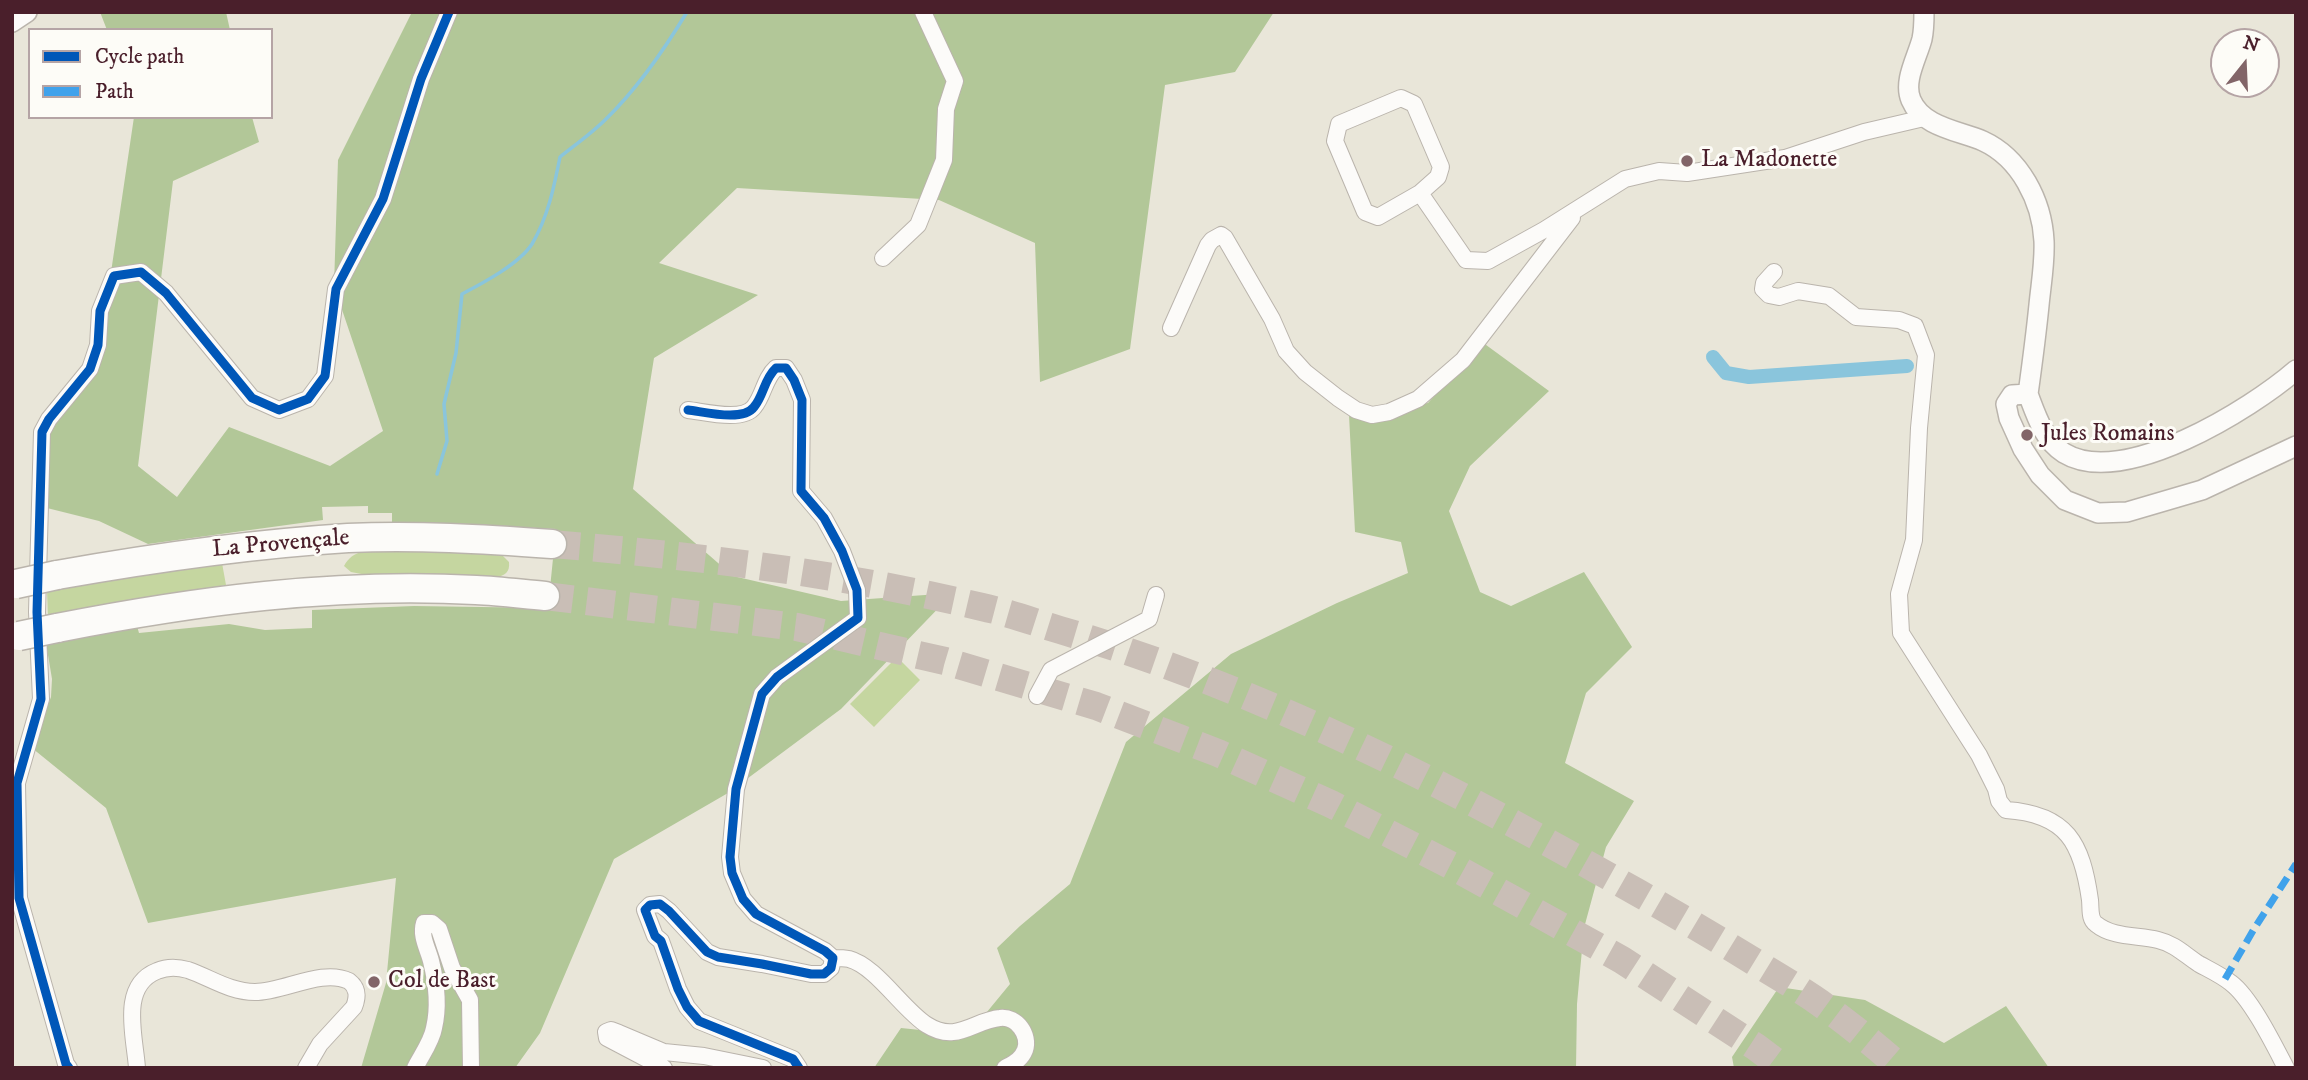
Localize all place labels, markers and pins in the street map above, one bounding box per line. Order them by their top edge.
place label: La Madonette [1701,147,1837,175]
marker: La Madonette [1679,153,1695,169]
place label: Jules Romains [2041,421,2174,449]
marker: Jules Romains [2019,427,2035,443]
place label: Col de Bast [388,968,496,996]
marker: Col de Bast [366,974,382,990]

